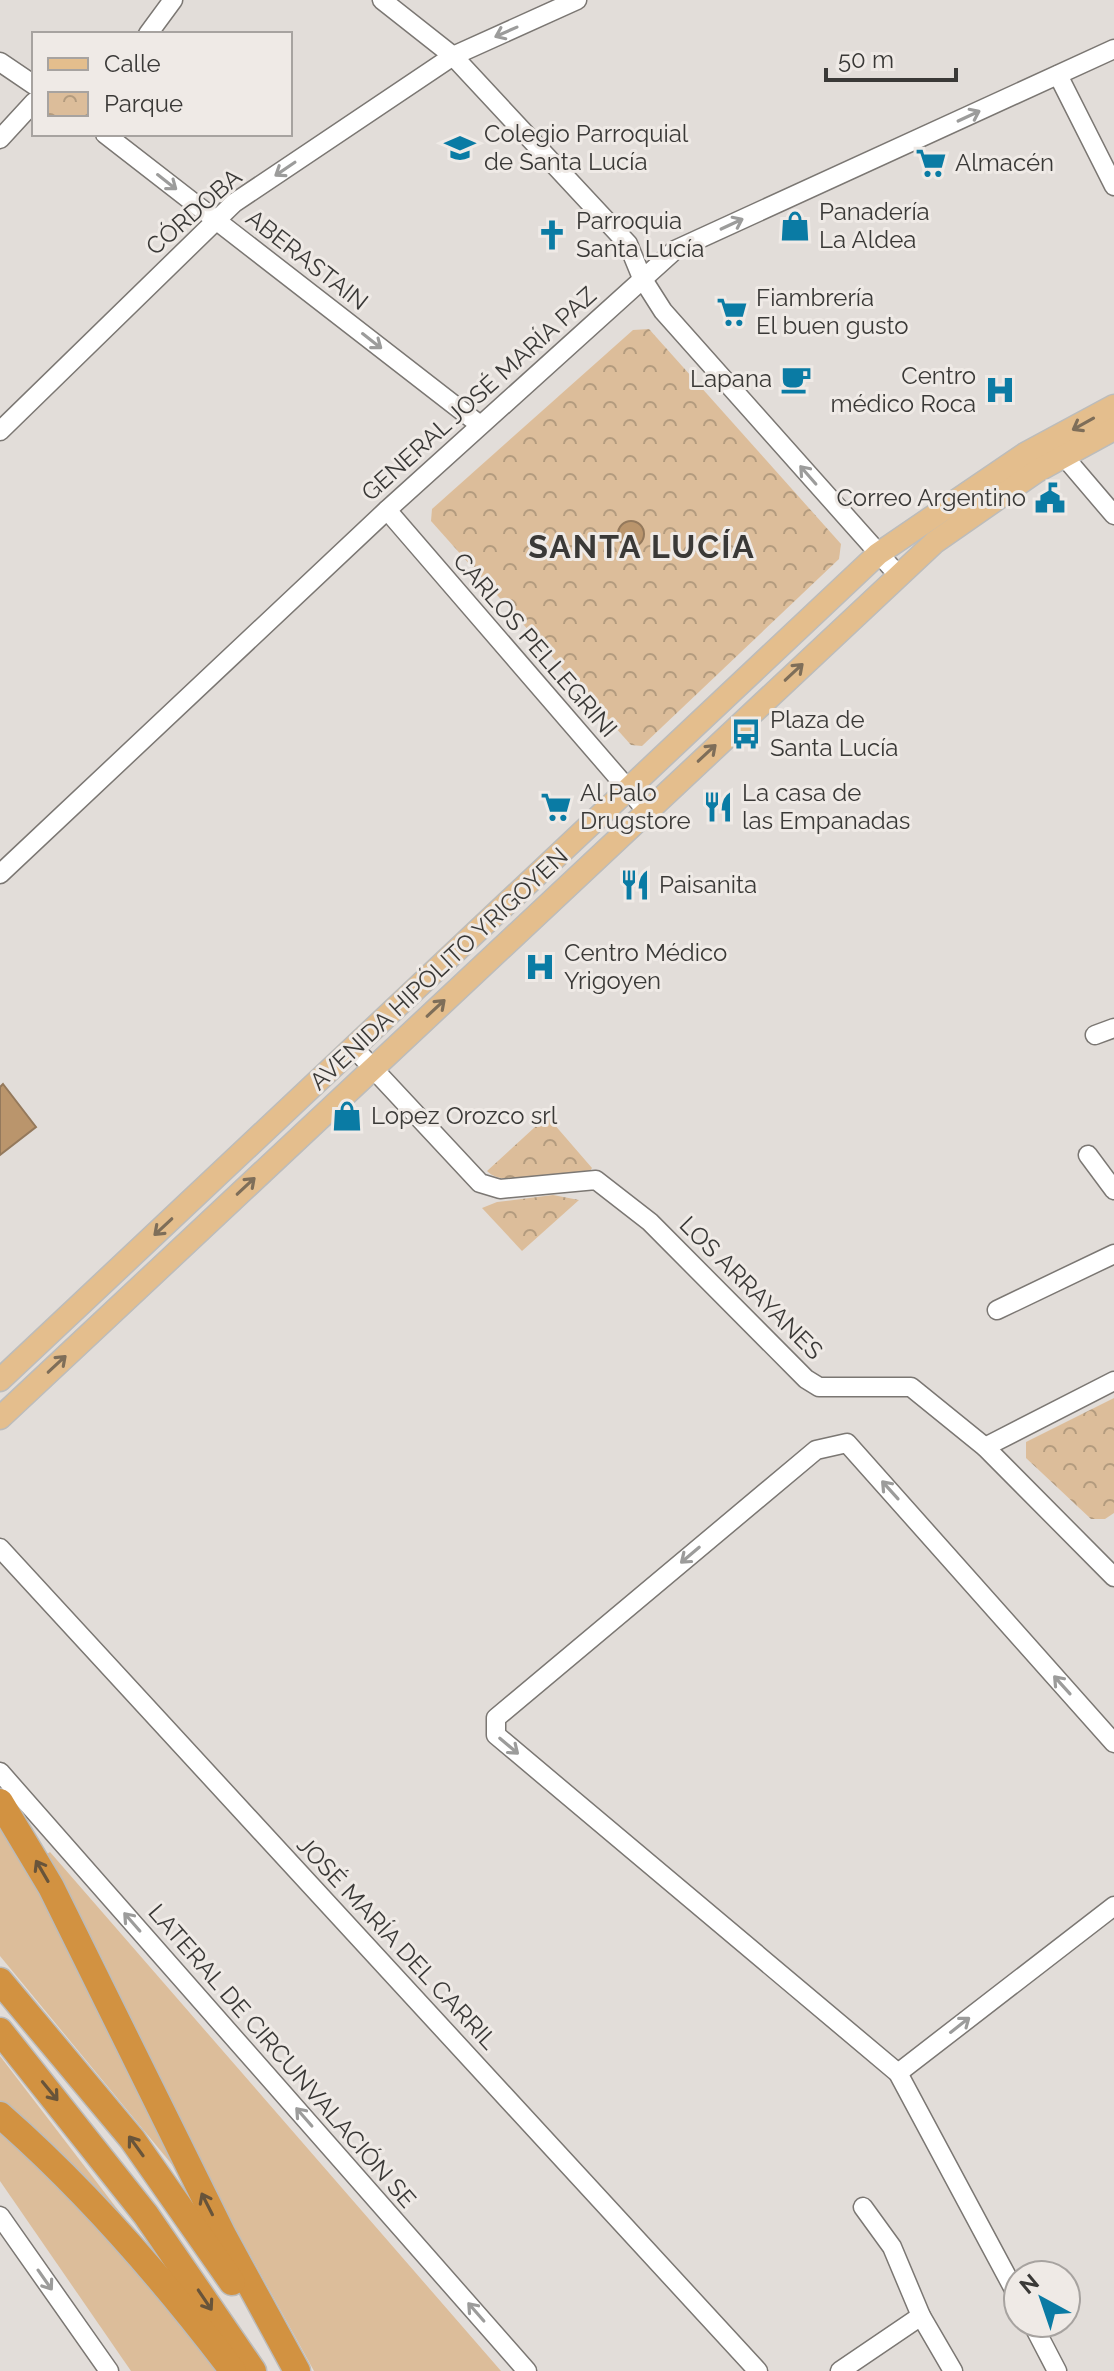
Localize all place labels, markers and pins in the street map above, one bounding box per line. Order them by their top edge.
place label: Colegio Parroquial de Santa Lucía [484,119,689,176]
school or university icon: Colegio Parroquial de Santa Lucía [443,131,477,165]
supermarket icon: Almacén [914,146,948,180]
place label: Almacén [955,148,1054,177]
place label: Panadería La Aldea [819,197,930,254]
place label: Parroquia Santa Lucía [576,206,704,263]
shop icon: Panadería La Aldea [778,209,812,243]
church icon: Parroquia Santa Lucía [535,218,569,252]
place label: Fiambrería El buen gusto [756,283,909,340]
supermarket icon: Fiambrería El buen gusto [715,295,749,329]
place label: Centro médico Roca [830,361,976,418]
cafe icon: Lapana [779,362,813,396]
place label: Lapana [690,364,772,393]
hospital icon: Centro médico Roca [983,373,1017,407]
public building icon: Correo Argentino [1033,481,1067,515]
place label: Correo Argentino [836,483,1026,512]
place label: Plaza de Santa Lucía [770,705,898,762]
bus stop icon: Plaza de Santa Lucía [729,717,763,751]
place label: Al Palo Drugstore [580,778,691,835]
place label: La casa de las Empanadas [742,778,910,835]
supermarket icon: Al Palo Drugstore [539,790,573,824]
restaurant icon: La casa de las Empanadas [701,790,735,824]
restaurant icon: Paisanita [618,868,652,902]
place label: Paisanita [659,870,757,899]
place label: Centro Médico Yrigoyen [564,938,727,995]
hospital icon: Centro Médico Yrigoyen [523,950,557,984]
shop icon: Lopez Orozco srl [330,1099,364,1133]
place label: Lopez Orozco srl [371,1101,558,1130]

